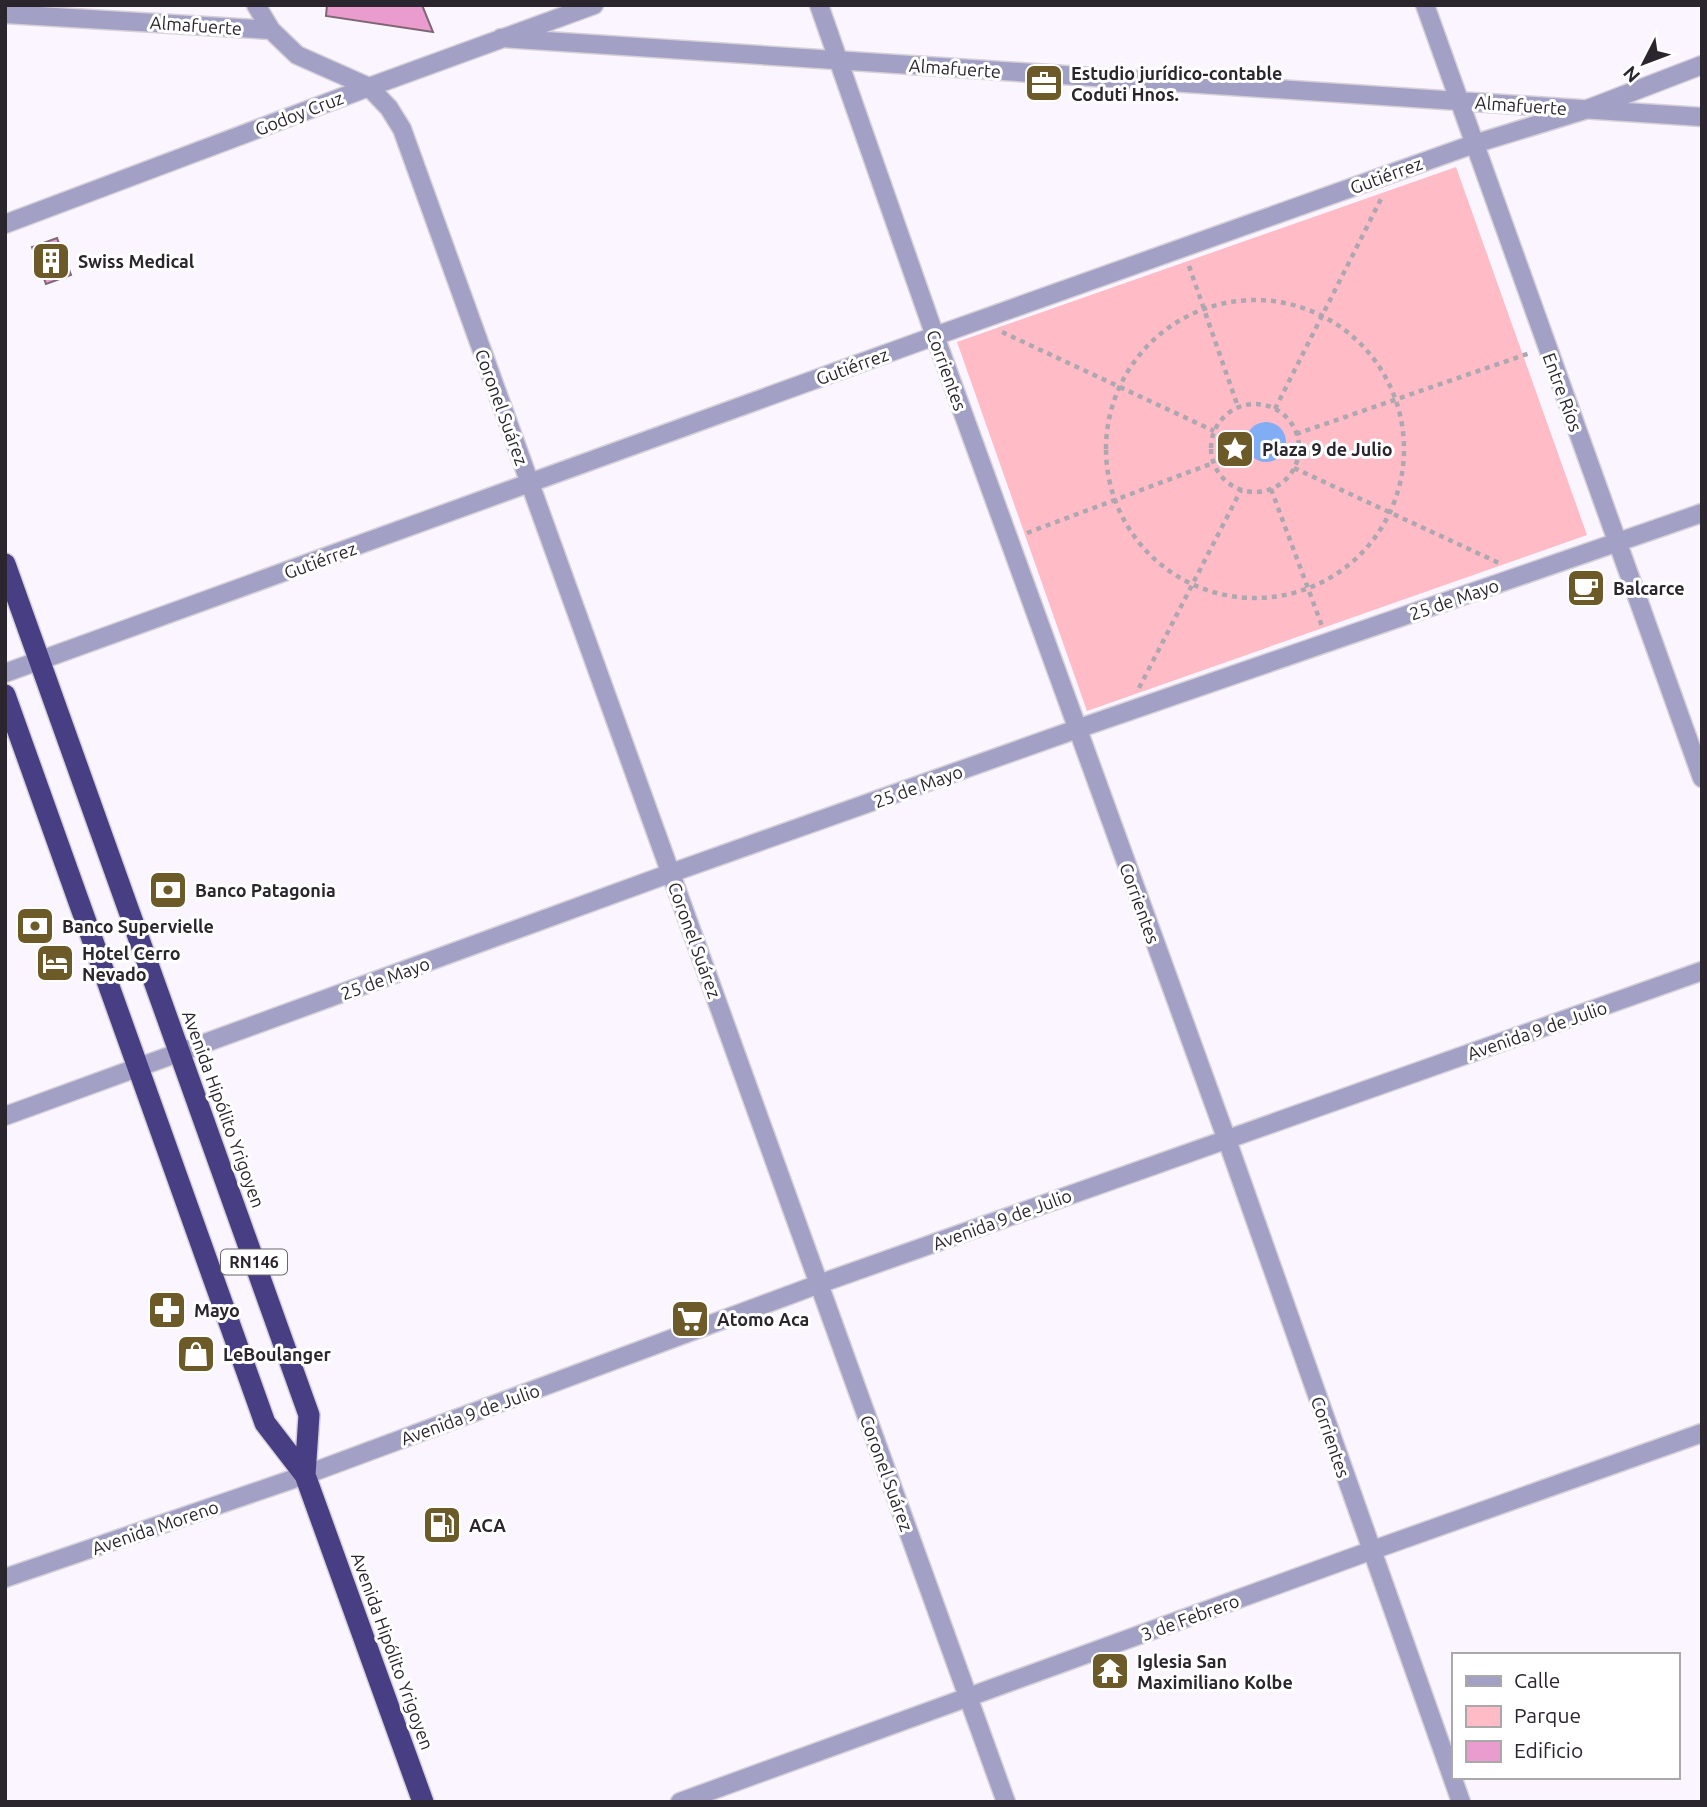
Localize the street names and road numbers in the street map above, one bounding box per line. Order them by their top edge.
street label: Almafuerte [149,12,243,38]
street label: Almafuerte [908,55,1002,81]
street label: Godoy Cruz [252,87,346,139]
street label: Almafuerte [1474,92,1568,118]
street label: Gutiérrez [1347,153,1425,197]
street label: Corrientes [923,327,971,413]
street label: Gutiérrez [813,344,891,388]
street label: Coronel Suárez [472,346,532,468]
street label: Entre Ríos [1540,350,1587,434]
street label: Gutiérrez [281,538,359,582]
street label: 25 de Mayo [1407,574,1501,624]
street label: 25 de Mayo [871,761,965,811]
street label: Corrientes [1116,860,1164,946]
street label: Coronel Suárez [665,879,725,1001]
street label: 25 de Mayo [338,953,432,1003]
street label: Avenida 9 de Julio [1465,997,1609,1063]
street label: Avenida Hipólito Yrigoyen [179,1008,269,1210]
street label: Avenida 9 de Julio [930,1185,1074,1253]
road number: RN146 [221,1250,287,1274]
street label: Avenida 9 de Julio [398,1380,542,1448]
street label: Corrientes [1308,1394,1354,1480]
street label: Coronel Suárez [857,1412,917,1534]
street label: Avenida Moreno [89,1496,221,1558]
street label: Avenida Hipólito Yrigoyen [348,1550,438,1752]
street label: 3 de Febrero [1138,1590,1242,1644]

